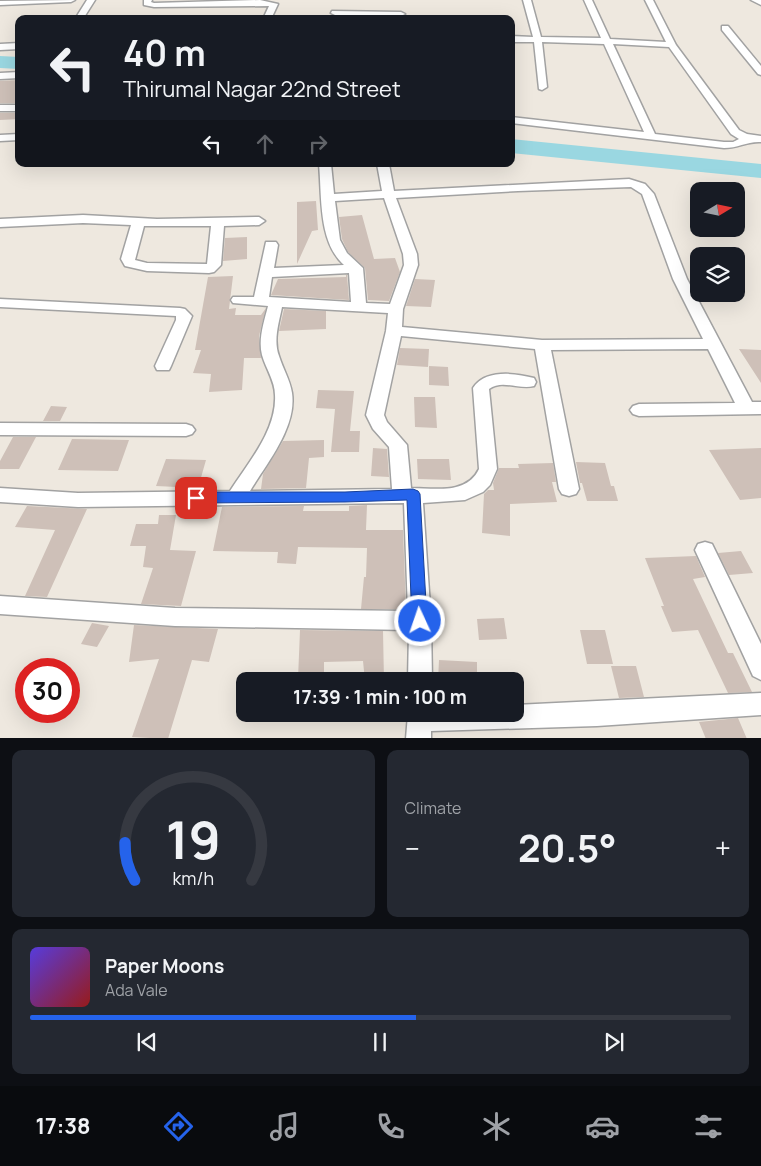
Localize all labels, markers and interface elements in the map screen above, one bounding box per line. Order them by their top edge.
text: 40 m [123,29,206,77]
icon: left [40,35,105,100]
text: Thirumal Nagar 22nd Street [123,74,401,104]
icon: left [198,130,226,158]
icon: ahead [251,130,279,158]
icon: right [304,130,332,158]
north arrow [690,182,745,238]
map controls [690,182,745,302]
button: layers [690,247,745,302]
pin [175,477,217,519]
icon: arrive [182,484,210,512]
position arrow [393,594,445,646]
speed limit sign: 30 [15,658,80,723]
text: 17:39 · 1 min · 100 m [293,684,467,710]
text: Climate [405,797,461,819]
text: 19 [166,804,221,875]
text: 20.5° [518,821,617,873]
text: − [405,829,420,867]
text: + [715,829,731,867]
text: km/h [172,866,214,890]
text: Paper Moons [105,953,224,979]
text: Ada Vale [105,979,168,1001]
icon: previous [133,1028,161,1056]
icon: pause [366,1028,394,1056]
icon: next [600,1028,628,1056]
icon: directions [161,1109,196,1144]
icon: music [267,1109,302,1144]
icon: phone [373,1109,408,1144]
icon: climate [479,1109,514,1144]
icon: car [585,1109,620,1144]
icon: filters [691,1109,726,1144]
text: 17:38 [35,1111,91,1141]

